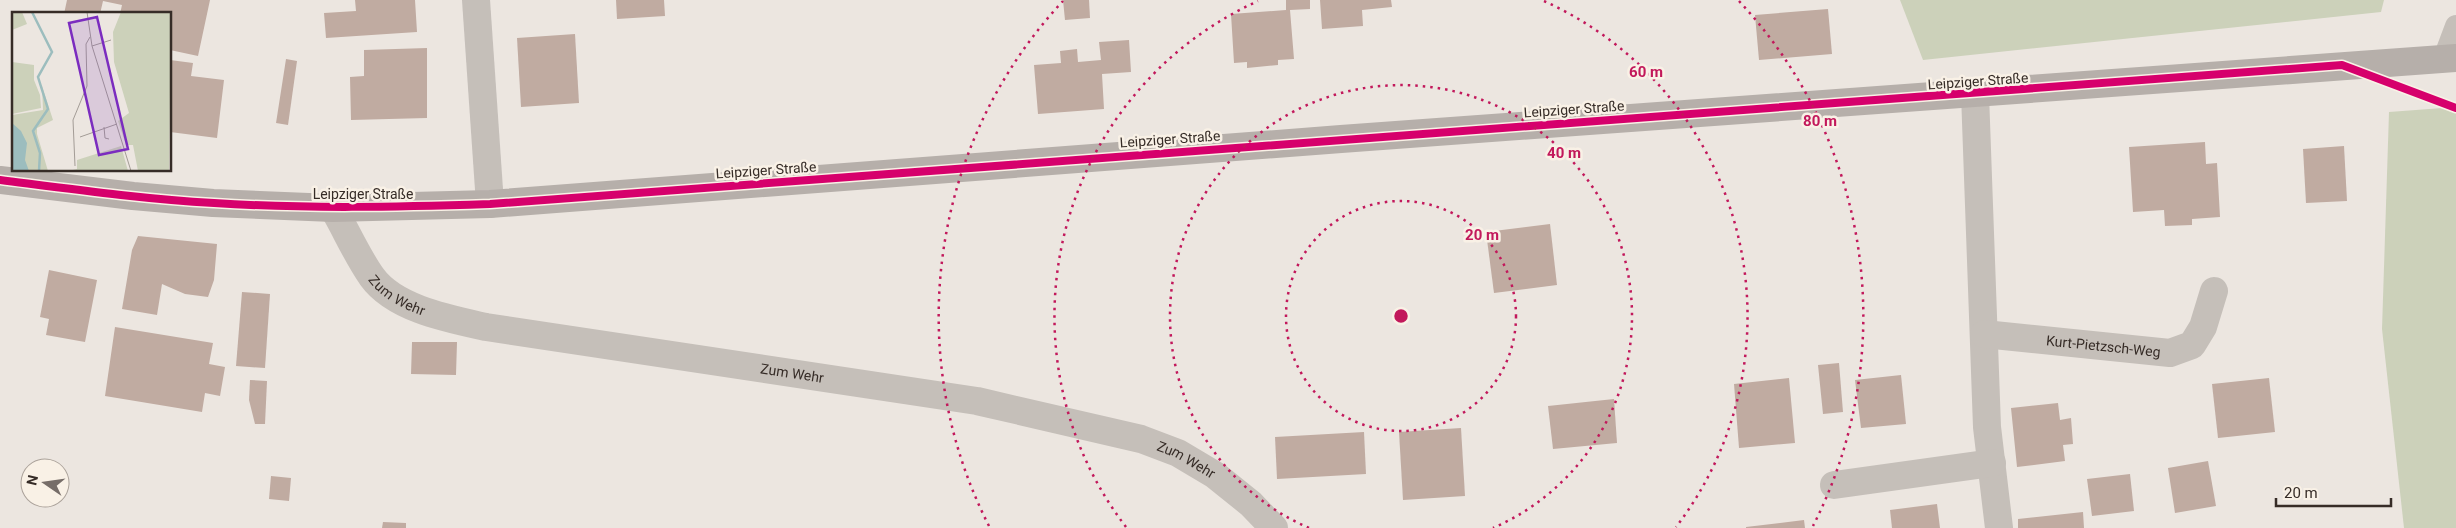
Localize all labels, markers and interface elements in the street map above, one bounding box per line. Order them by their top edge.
inset map [12,12,171,171]
text: 60 m [1629,63,1663,81]
street label: Leipziger Straße [1927,70,2029,92]
street label: Leipziger Straße [1523,98,1625,120]
text: 80 m [1803,112,1837,130]
street label: Leipziger Straße [1119,128,1221,150]
text: 40 m [1547,144,1581,162]
street label: Leipziger Straße [715,159,817,181]
street label: Leipziger Straße [313,186,413,202]
text: 20 m [1465,226,1499,244]
street label: Zum Wehr [366,272,428,319]
centre of rings [1392,307,1410,325]
street label: Kurt-Pietzsch-Weg [2045,332,2161,360]
street label: Zum Wehr [759,360,825,386]
street label: Zum Wehr [1155,438,1219,482]
north arrow [20,458,70,508]
text: N [23,473,41,487]
scale bar [2276,476,2391,508]
text: 20 m [2284,484,2318,502]

